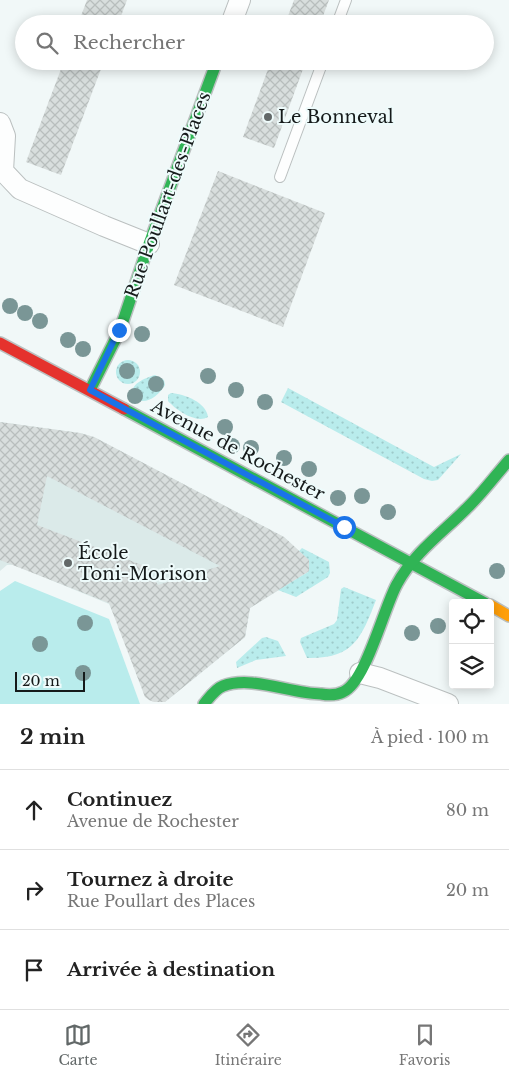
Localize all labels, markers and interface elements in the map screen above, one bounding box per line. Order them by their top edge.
search box [15,15,494,70]
icon: search [33,29,61,57]
text: Rechercher [73,31,185,54]
street label: Rue Poullart-des-Places [120,89,216,301]
place label: Le Bonneval [278,106,394,128]
marker: Le Bonneval [262,111,274,123]
route end [108,319,131,342]
street label: Avenue de Rochester [147,394,329,505]
route start [333,516,356,539]
place label: École Toni-Morison [78,541,207,585]
marker: École Toni-Morison [62,557,74,569]
map controls [449,599,494,689]
button: locate [449,599,494,644]
button: layers [449,644,494,689]
scale bar [15,669,85,692]
text: 20 m [22,672,60,690]
text: 2 min [20,724,85,750]
text: À pied · 100 m [371,727,489,747]
text: Continuez [67,788,172,811]
icon: ahead [20,796,48,824]
text: 80 m [446,800,489,820]
text: Avenue de Rochester [67,811,239,831]
text: Tournez à droite [67,868,234,891]
icon: right [20,876,48,904]
text: 20 m [446,880,489,900]
text: Rue Poullart des Places [67,891,255,911]
icon: arrive [20,956,48,984]
text: Arrivée à destination [67,958,275,981]
tab: Carte [59,1021,98,1069]
tab: Itinéraire [215,1021,282,1069]
tab: Favoris [399,1021,450,1069]

